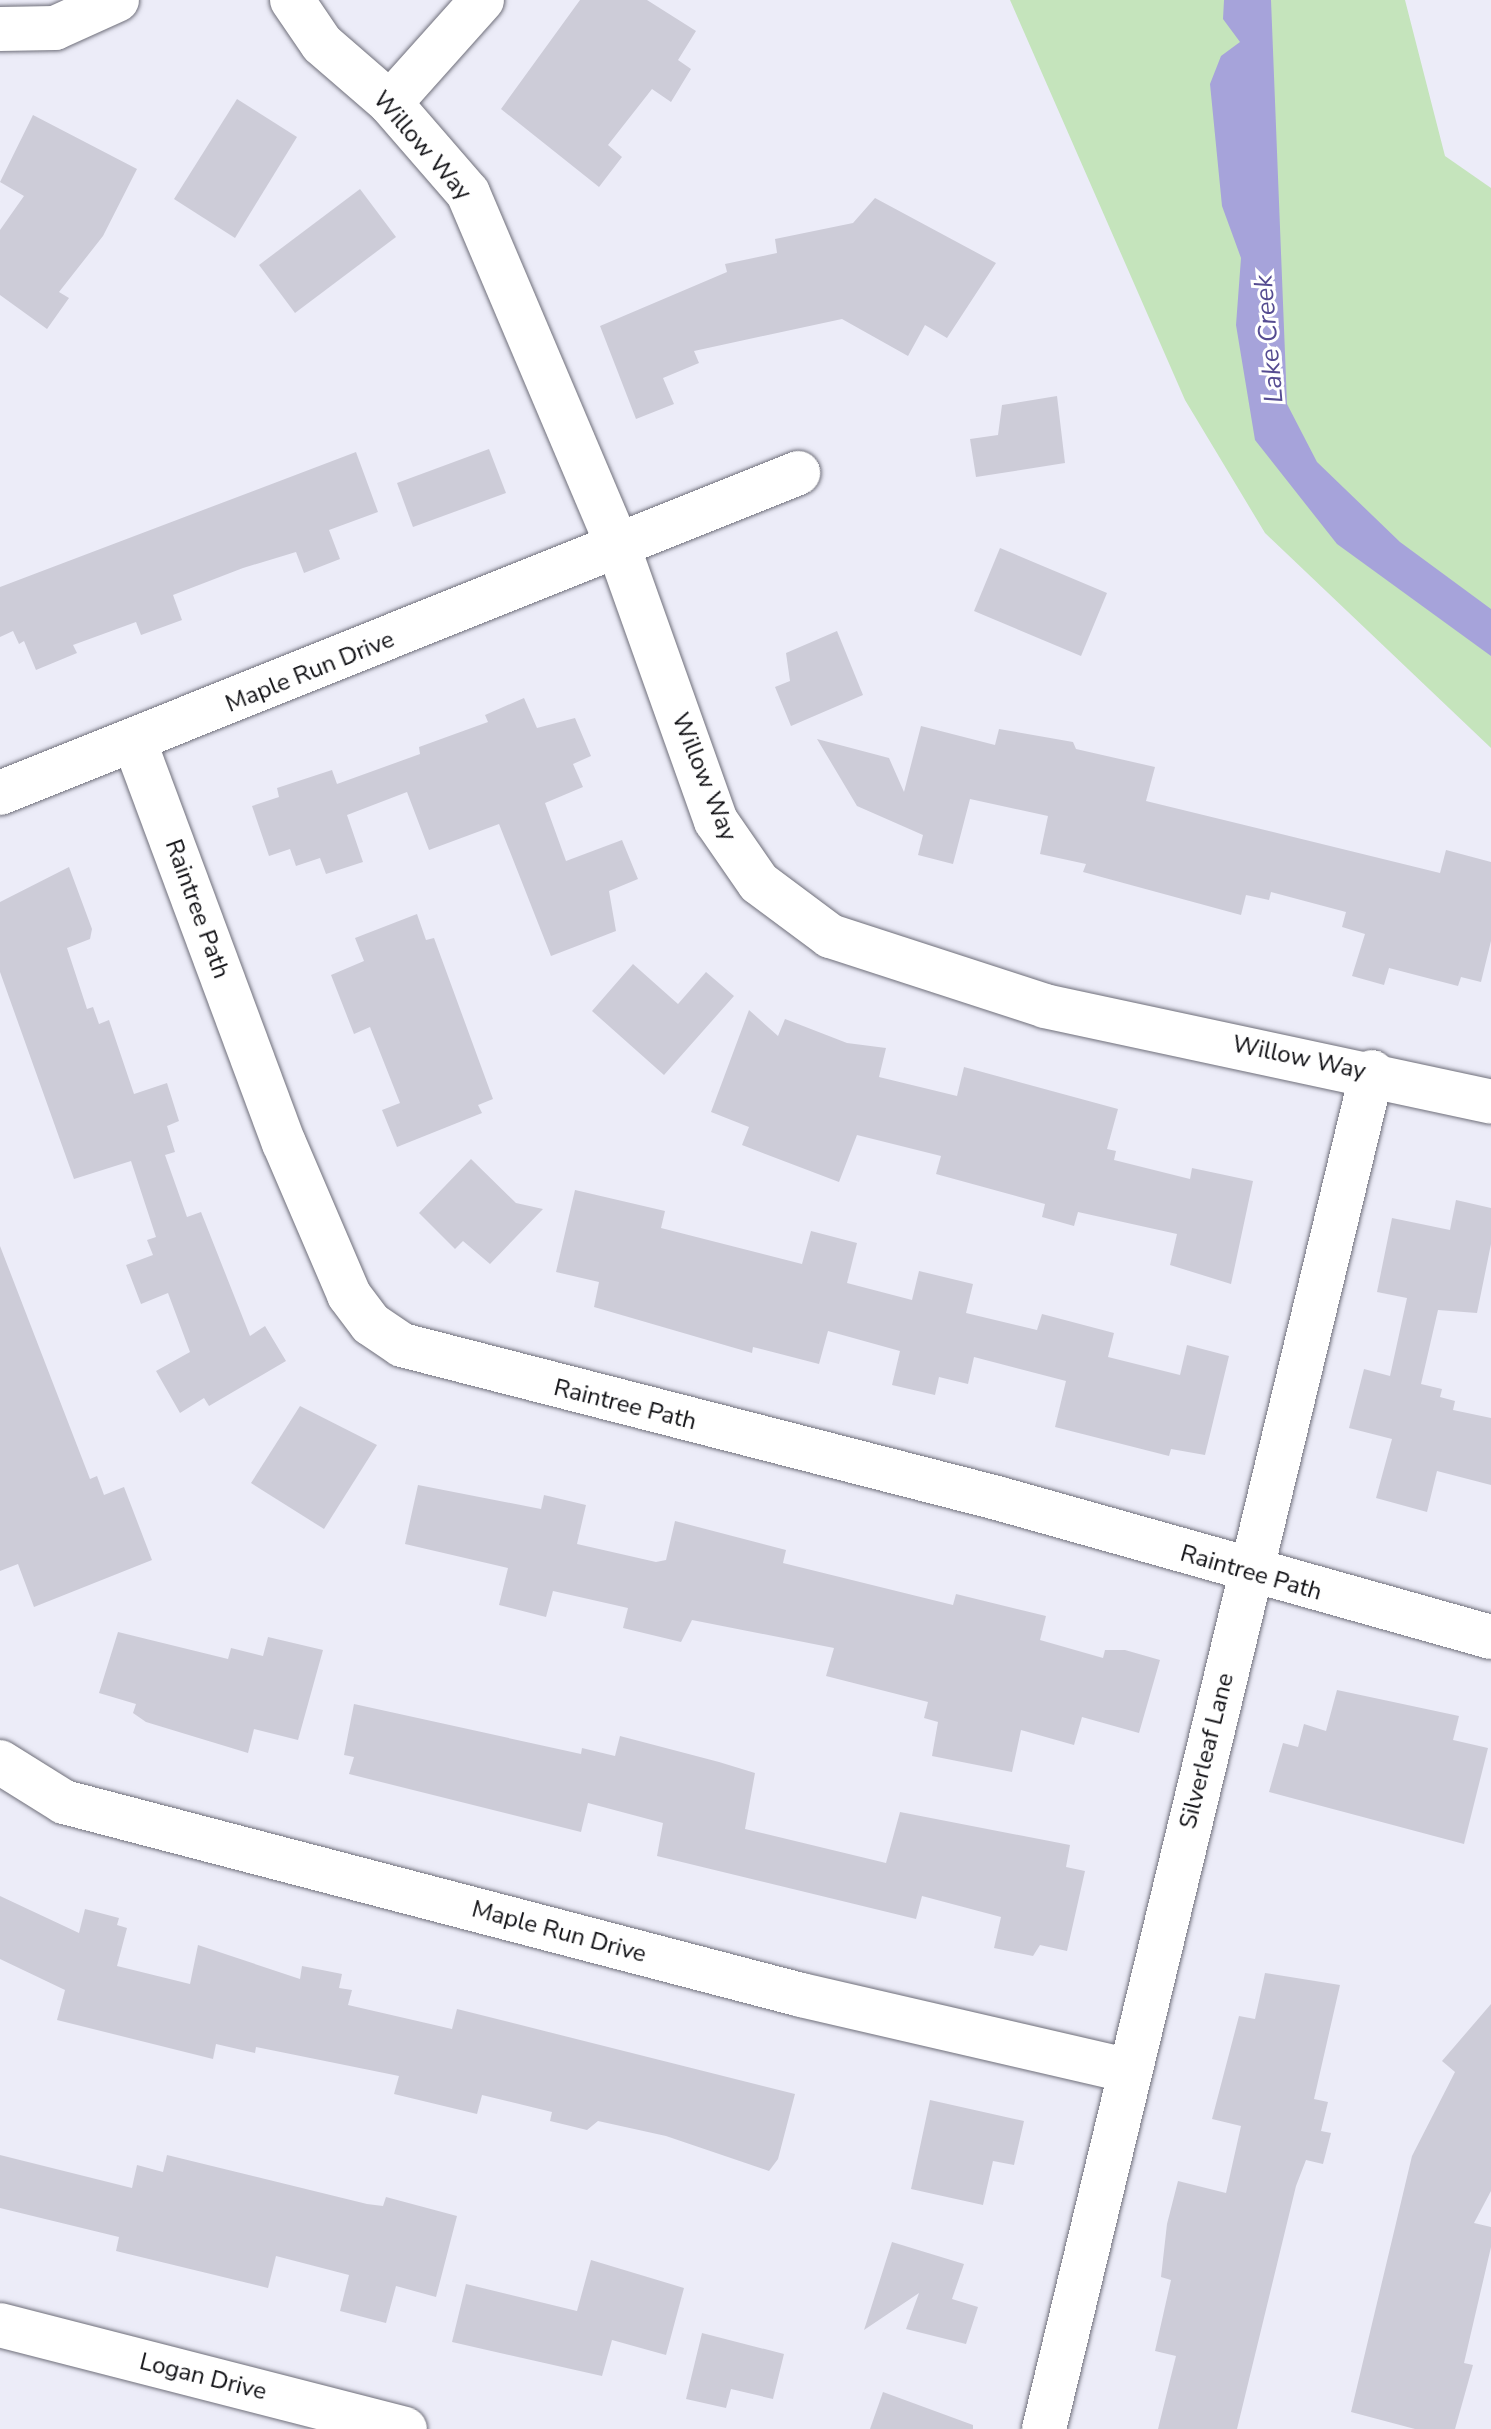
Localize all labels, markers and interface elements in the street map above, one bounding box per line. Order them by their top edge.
street label: Willow Way [367,85,477,207]
water label: Lake Creek [1248,274,1290,404]
street label: Maple Run Drive [221,625,399,719]
street label: Willow Way [665,709,743,845]
street label: Raintree Path [159,836,235,982]
street label: Willow Way [1230,1030,1368,1086]
street label: Raintree Path [551,1373,699,1437]
street label: Raintree Path [1177,1539,1325,1607]
street label: Silverleaf Lane [1174,1670,1240,1832]
street label: Maple Run Drive [469,1895,649,1969]
street label: Logan Drive [137,2347,269,2407]

